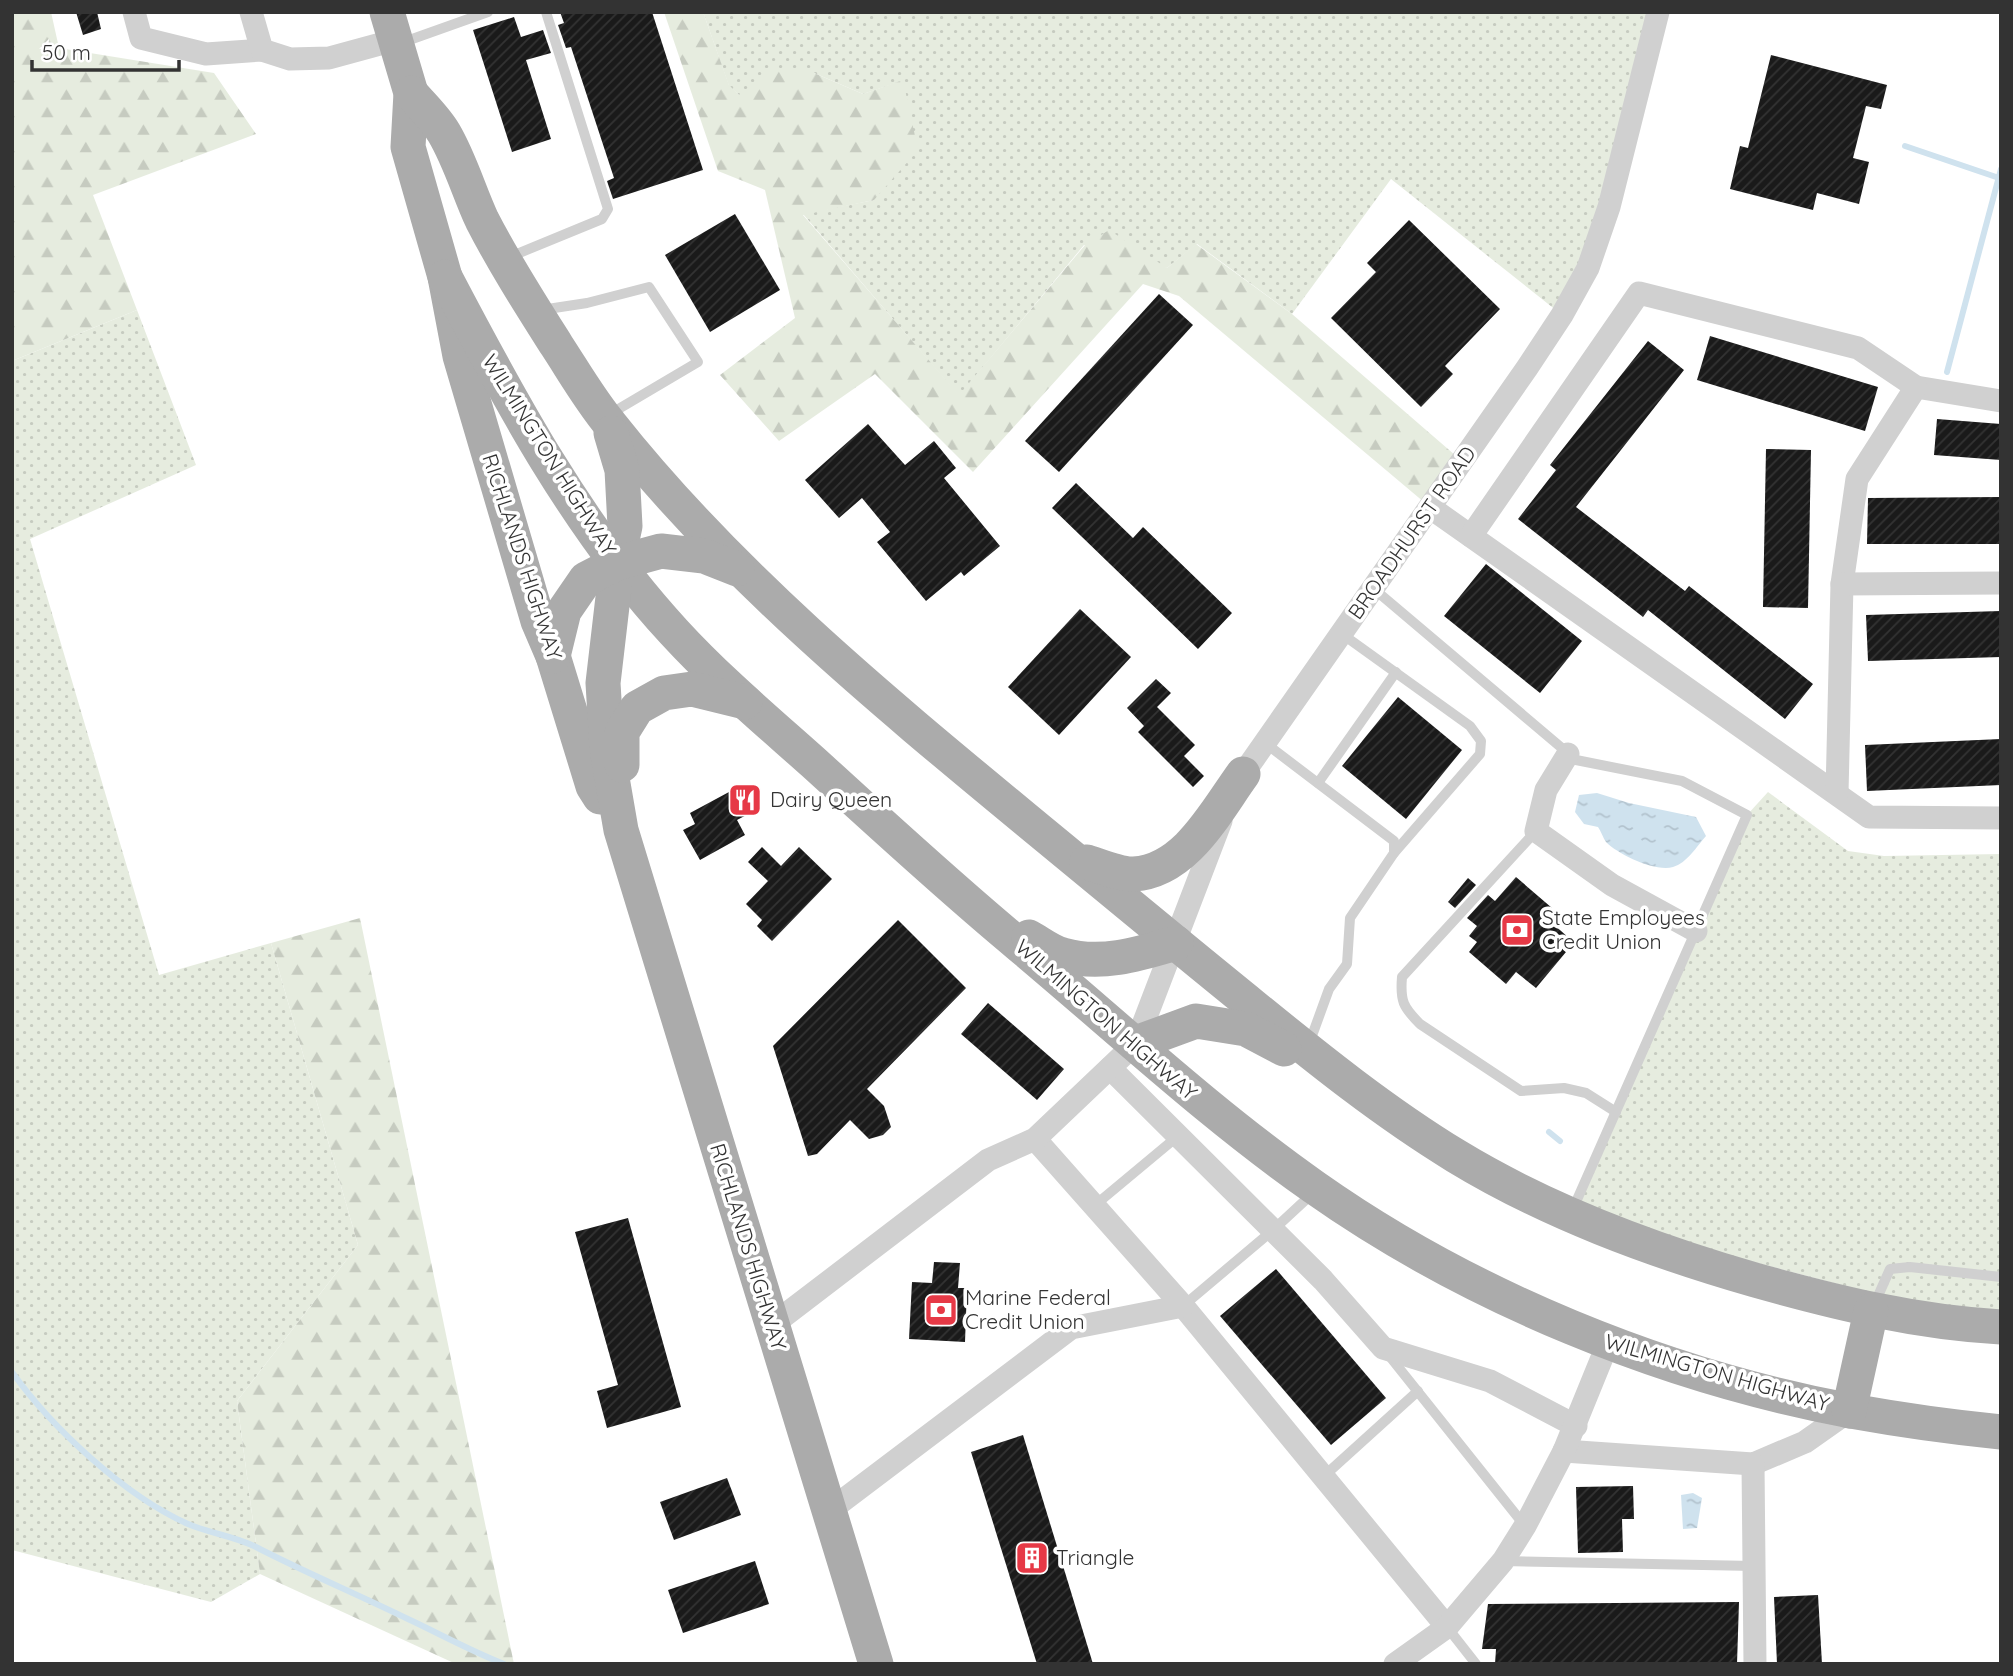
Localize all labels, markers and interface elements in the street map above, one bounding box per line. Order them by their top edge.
scale bar [32,28,178,72]
text: 50 m [42,39,91,65]
street label: WILMINGTON HIGHWAY [477,349,623,560]
street label: BROADHURST ROAD [1342,441,1481,624]
street label: RICHLANDS HIGHWAY [477,450,569,663]
restaurant icon: Dairy Queen [726,781,764,819]
place label: Dairy Queen [770,786,892,812]
place label: State Employees Credit Union [1542,904,1705,954]
bank icon: State Employees Credit Union [1498,911,1536,949]
street label: WILMINGTON HIGHWAY [1010,933,1203,1105]
street label: RICHLANDS HIGHWAY [705,1140,793,1354]
place label: Marine Federal Credit Union [965,1284,1111,1334]
bank icon: Marine Federal Credit Union [922,1291,960,1329]
street label: WILMINGTON HIGHWAY [1602,1328,1833,1417]
building icon: Triangle [1013,1539,1051,1577]
place label: Triangle [1056,1544,1134,1570]

